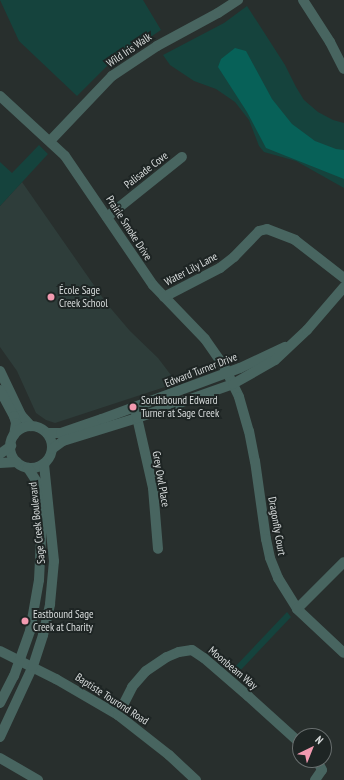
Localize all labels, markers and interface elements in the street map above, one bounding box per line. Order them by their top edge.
street label: Wild Iris Walk [104,30,154,70]
street label: Palisade Cove [121,149,171,191]
street label: Prairie Smoke Drive [103,193,155,263]
street label: Water Lily Lane [162,249,220,289]
place label: École Sage Creek School [59,284,108,310]
marker: École Sage Creek School [46,292,56,302]
street label: Edward Turner Drive [163,350,239,390]
place label: Southbound Edward Turner at Sage Creek [141,394,219,420]
marker: Southbound Edward Turner at Sage Creek [128,402,138,412]
street label: Grey Owl Place [150,450,172,508]
street label: Sage Creek Boulevard [26,481,48,565]
street label: Dragonfly Court [265,495,289,557]
place label: Eastbound Sage Creek at Charity [33,608,93,634]
marker: Eastbound Sage Creek at Charity [20,616,30,626]
street label: Moonbeam Way [206,644,260,692]
street label: Baptiste Tourond Road [73,670,151,728]
north arrow [292,728,332,768]
text: N [313,733,326,747]

